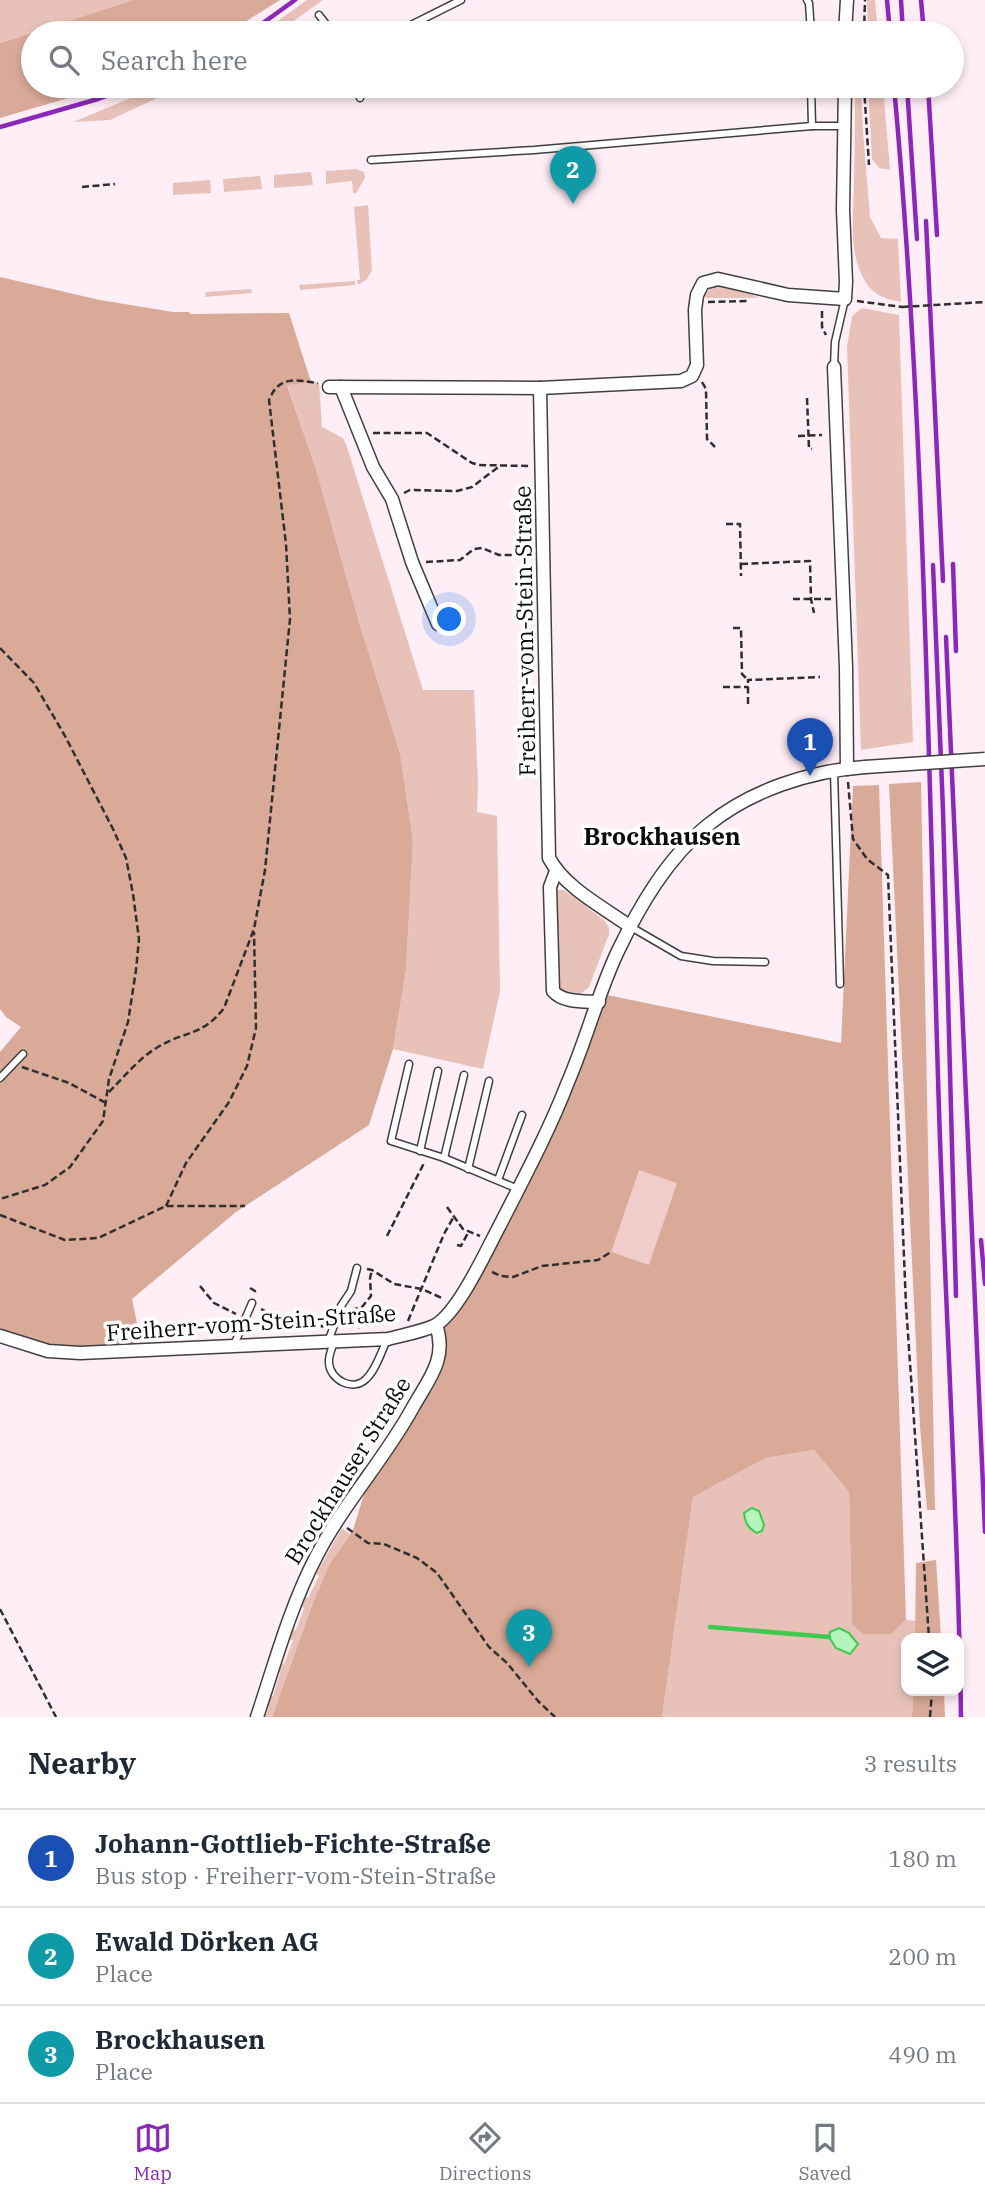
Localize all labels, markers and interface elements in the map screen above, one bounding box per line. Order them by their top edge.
search box [21,21,964,98]
icon: search [45,41,83,79]
text: Search here [101,43,247,77]
pin: 2 [550,146,596,204]
street label: Freiherr-vom-Stein-Straße [506,485,542,777]
your location [432,602,466,636]
pin: 1 [787,718,833,776]
district label: Brockhausen [583,820,741,852]
street label: Freiherr-vom-Stein-Straße [105,1297,397,1347]
street label: Brockhauser Straße [277,1371,417,1569]
pin: 3 [506,1609,552,1667]
map controls [901,1633,964,1696]
button: layers [901,1633,964,1696]
text: Nearby [28,1743,136,1782]
text: 3 results [864,1748,957,1778]
text: Johann-Gottlieb-Fichte-Straße [95,1826,491,1860]
text: 1 [44,1843,58,1873]
text: 180 m [888,1843,957,1873]
text: Bus stop · Freiherr-vom-Stein-Straße [95,1860,496,1890]
text: Ewald Dörken AG [95,1924,319,1958]
text: 2 [44,1941,58,1971]
text: 200 m [888,1941,957,1971]
text: Place [95,1958,153,1988]
text: Brockhausen [95,2022,265,2056]
text: 3 [44,2039,58,2069]
text: 490 m [888,2039,957,2069]
text: Place [95,2056,153,2086]
tab: Map [133,2119,172,2185]
tab: Directions [439,2119,532,2185]
tab: Saved [798,2119,852,2185]

